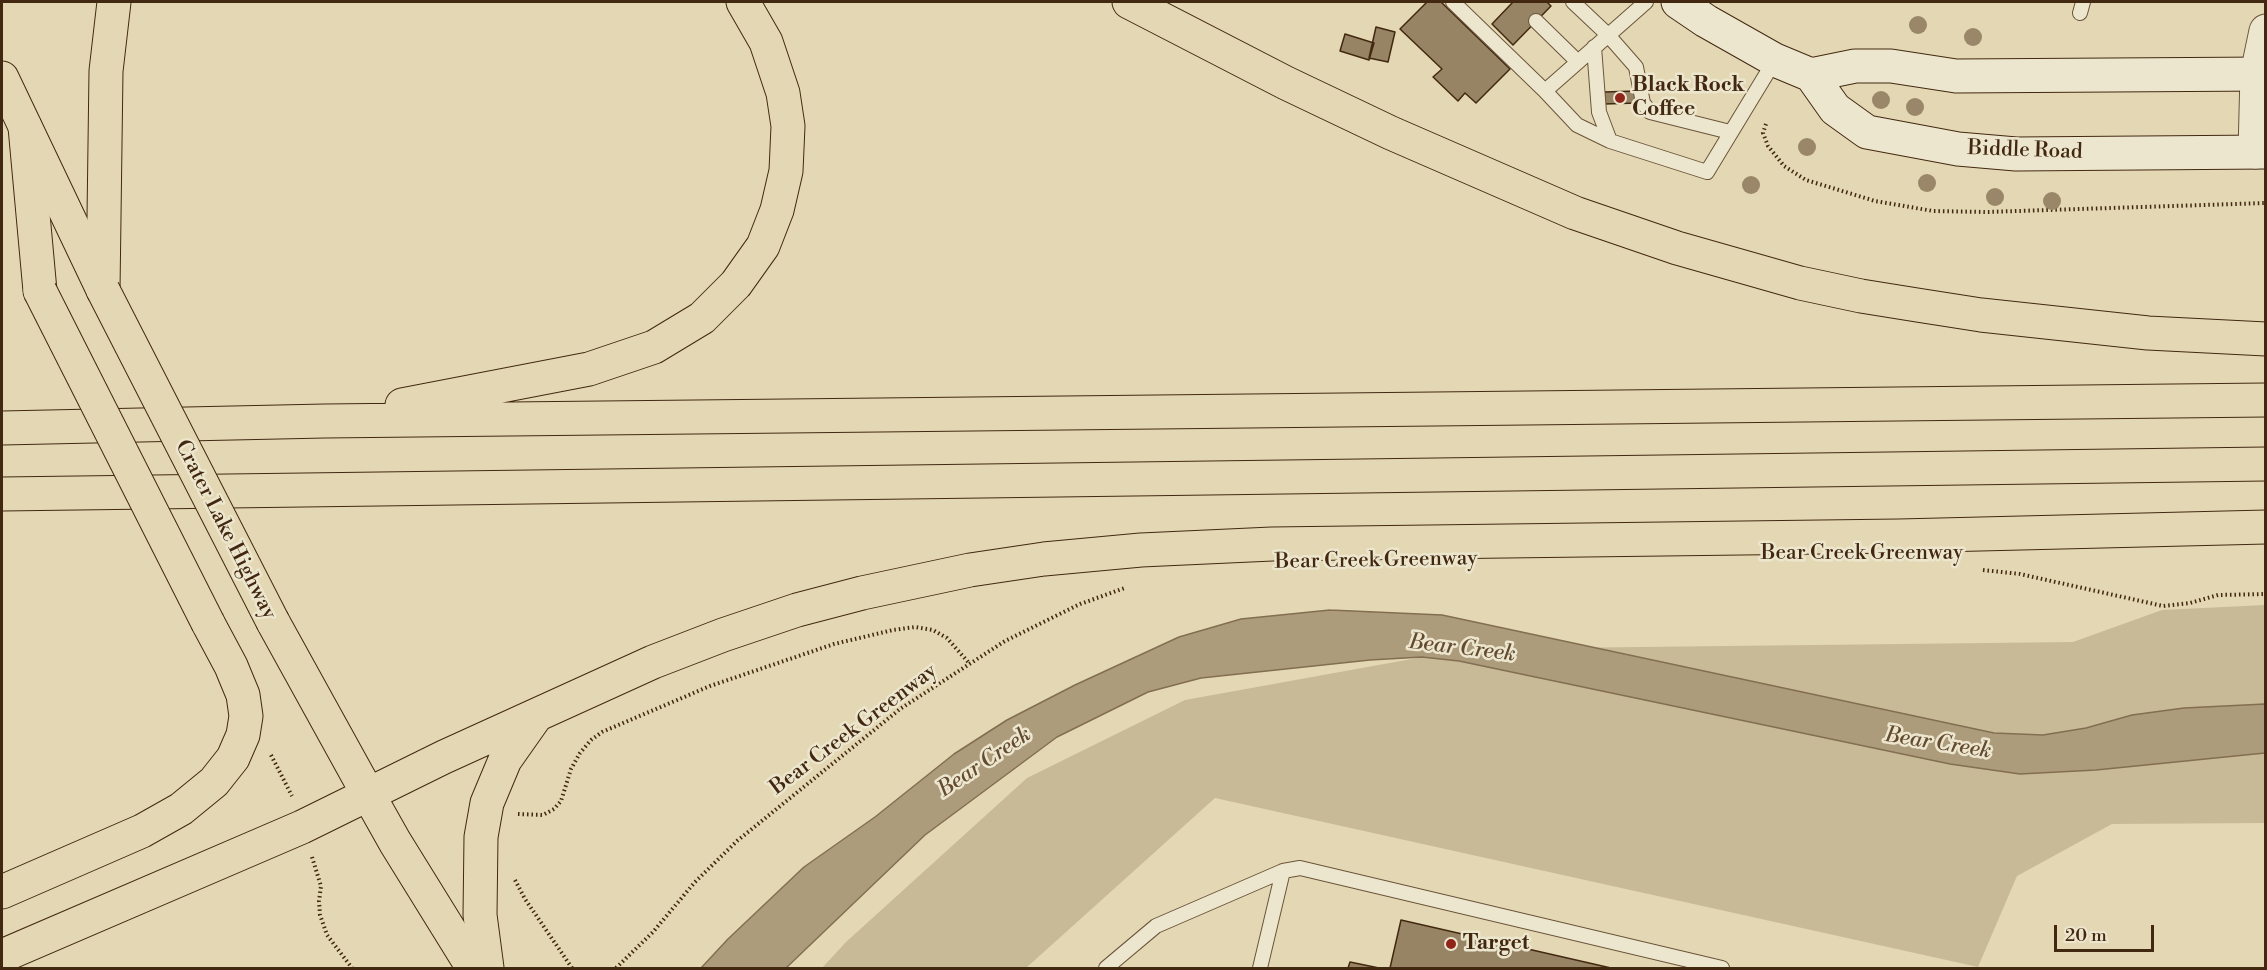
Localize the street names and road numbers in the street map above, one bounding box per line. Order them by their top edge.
street label: Biddle Road [1967,136,2083,166]
street label: Crater Lake Highway [169,436,281,624]
street label: Bear Creek Greenway [1761,541,1963,567]
street label: Bear Creek Greenway [1275,547,1477,575]
street label: Bear Creek Greenway [766,659,942,801]

